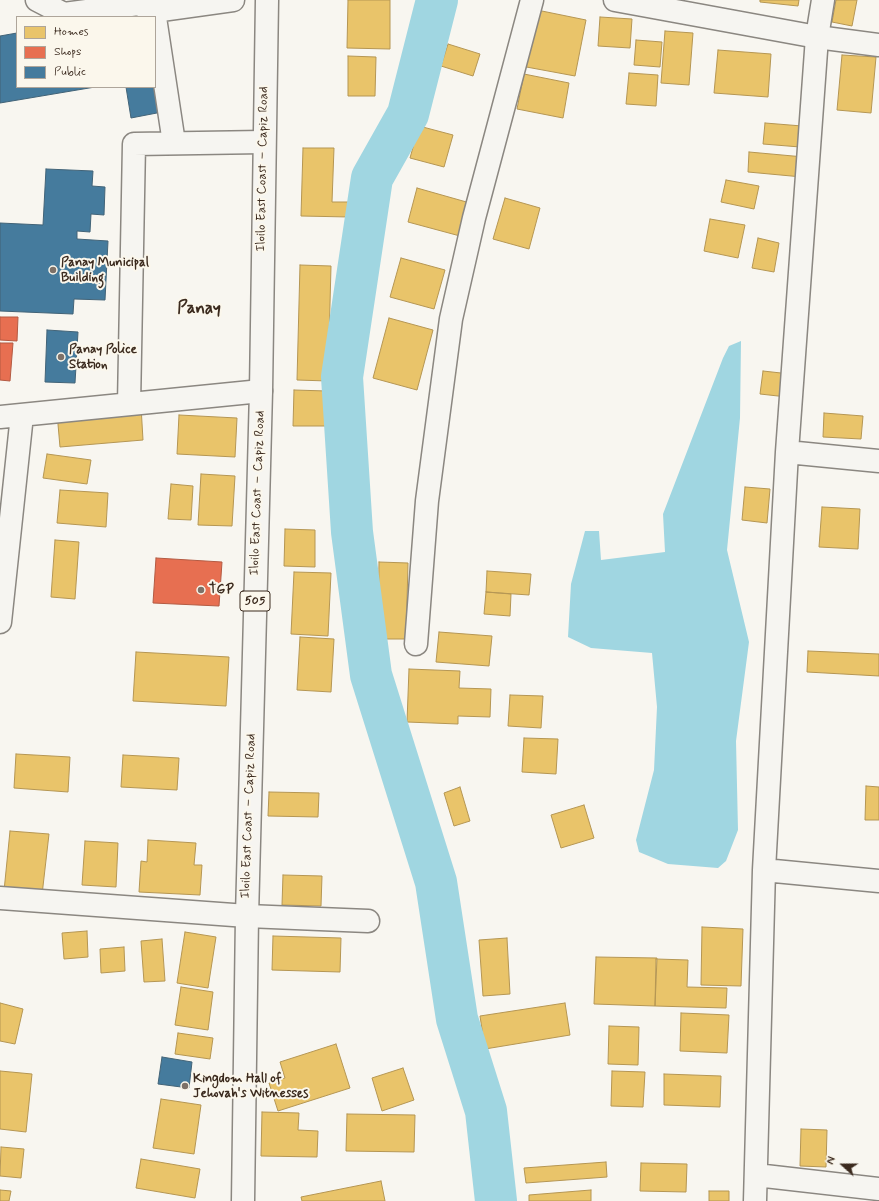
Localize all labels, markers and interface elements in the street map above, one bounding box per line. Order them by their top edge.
legend [16,16,156,88]
text: Homes [54,24,89,40]
text: Shops [54,44,81,60]
text: Public [54,64,86,80]
street label: Iloilo East Coast – Capiz Road [254,86,272,252]
place label: Panay Municipal Building [61,255,149,286]
marker: Panay Municipal Building [48,265,58,275]
district label: Panay [177,299,221,319]
place label: Panay Police Station [69,342,137,373]
marker: Panay Police Station [56,352,66,362]
street label: Iloilo East Coast – Capiz Road [247,410,269,576]
place label: TGP [209,582,234,598]
marker: TGP [196,585,206,595]
road number: 505 [240,591,270,611]
street label: Iloilo East Coast – Capiz Road [238,733,260,899]
place label: Kingdom Hall of Jehovah's Witnesses [193,1071,308,1102]
marker: Kingdom Hall of Jehovah's Witnesses [180,1081,190,1091]
north arrow [823,1145,863,1185]
text: N [824,1155,840,1167]

